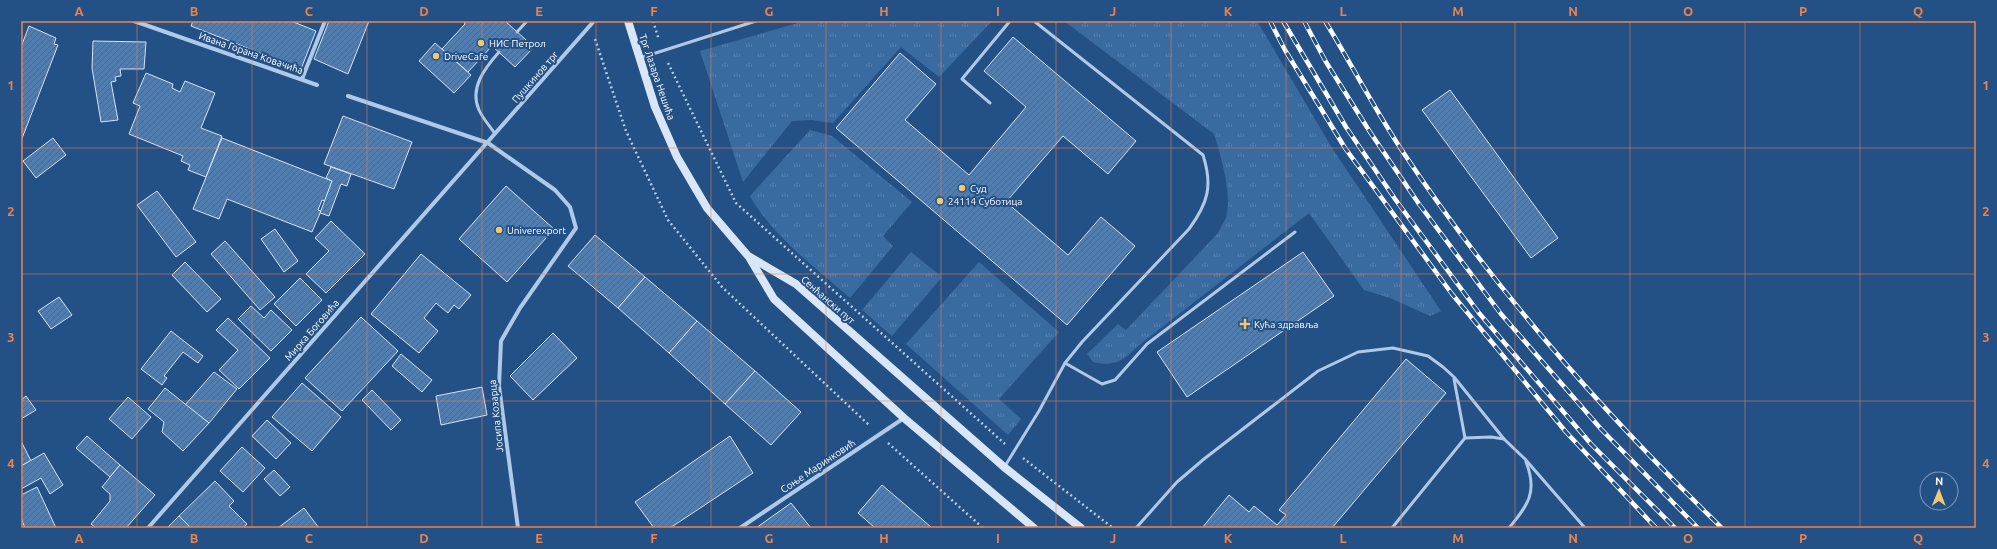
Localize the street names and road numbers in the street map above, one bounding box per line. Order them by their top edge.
street label: Ивана Горана Ковачића [197,30,305,76]
street label: Трг Лазара Нешића [637,33,677,121]
street label: Пушкинов трг [510,49,560,105]
street label: Сенћански пут [799,274,857,327]
street label: Мирка Боговића [283,297,341,363]
street label: Јосипа Козарца [487,379,505,453]
street label: Соње Маринковић [779,437,857,495]

